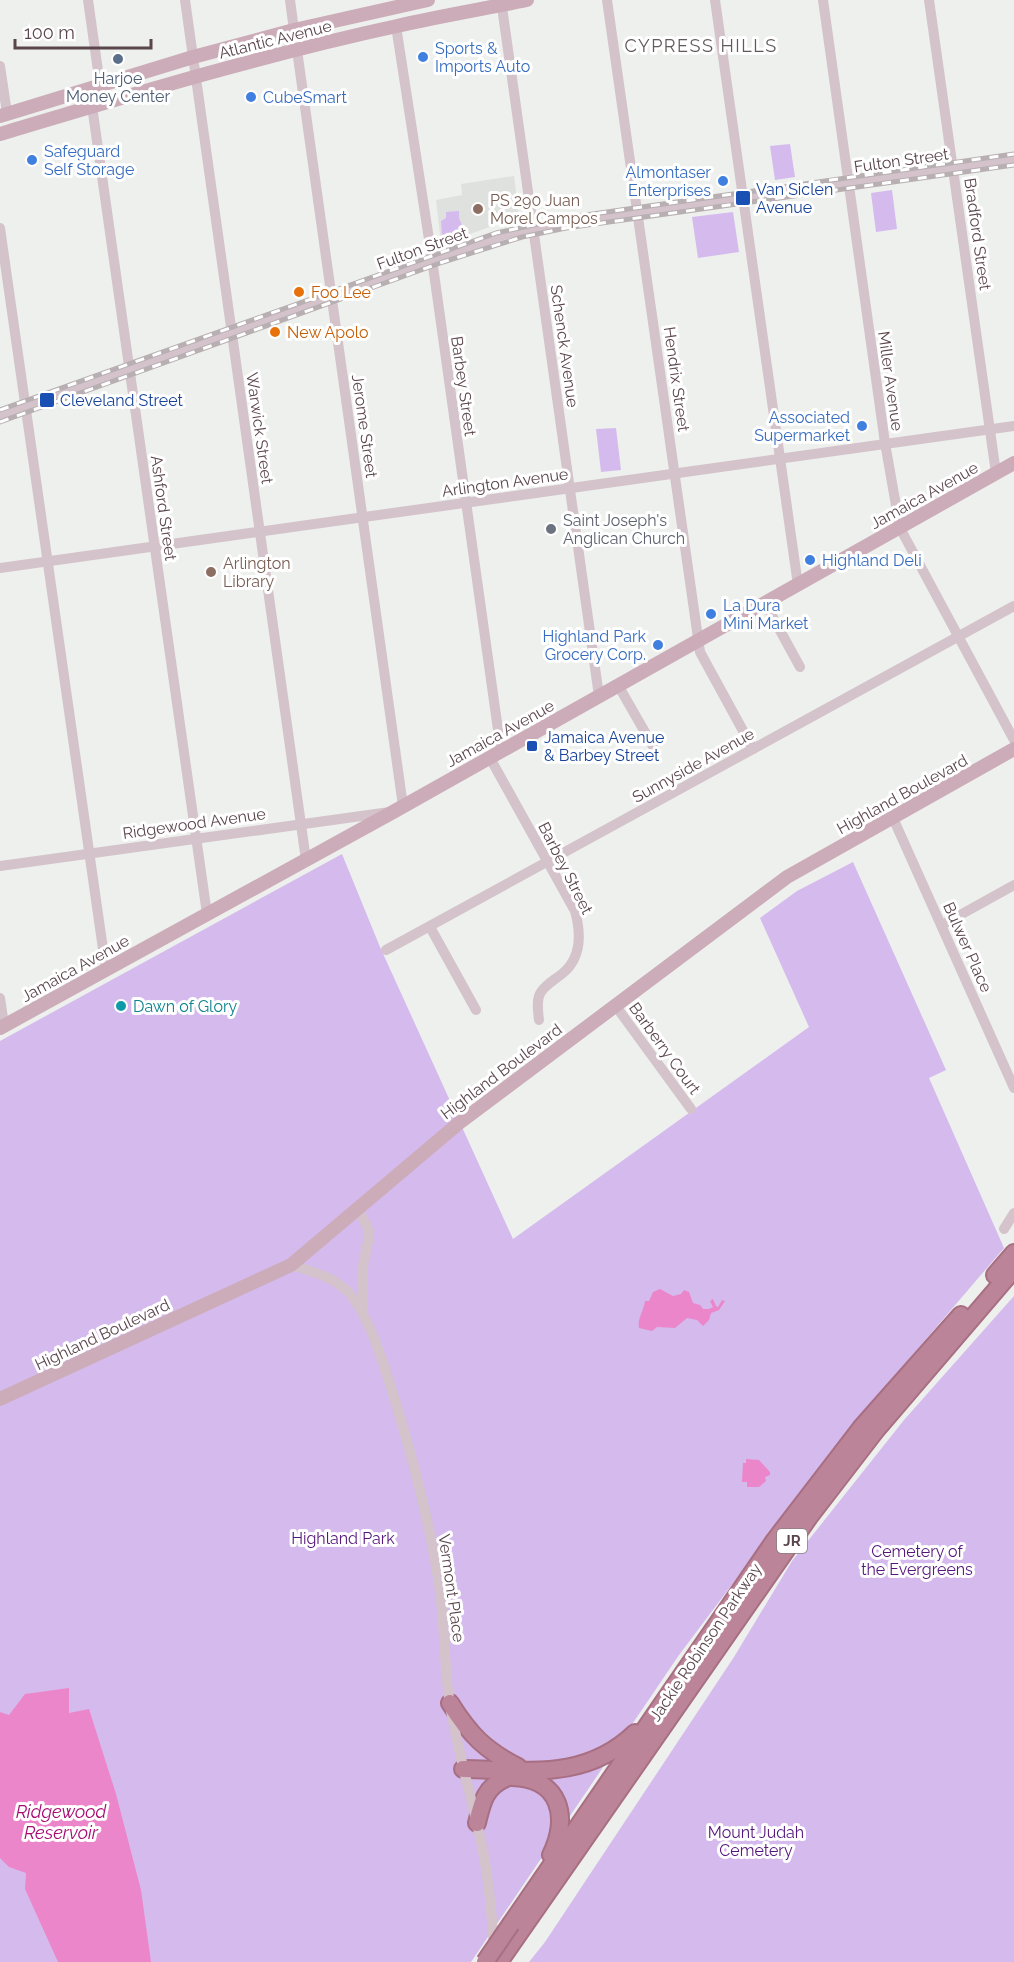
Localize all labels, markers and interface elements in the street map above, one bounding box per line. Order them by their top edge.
scale bar [15,12,152,50]
street label: Atlantic Avenue [217,16,333,63]
text: 100 m [24,22,75,43]
district label: CYPRESS HILLS [624,35,778,56]
place label: Sports & Imports Auto [435,39,530,76]
marker: Sports & Imports Auto [416,50,430,64]
marker: Harjoe Money Center [111,52,125,66]
place label: Harjoe Money Center [66,69,170,106]
place label: CubeSmart [263,88,347,107]
marker: CubeSmart [244,90,258,104]
place label: Safeguard Self Storage [44,142,134,179]
street label: Fulton Street [853,144,950,177]
marker: Safeguard Self Storage [25,153,39,167]
place label: Almontaser Enterprises [626,163,711,200]
marker: Almontaser Enterprises [716,174,730,188]
street label: Bradford Street [960,177,995,292]
place label: Van Siclen Avenue [756,180,833,217]
marker: Van Siclen Avenue [734,189,752,207]
place label: PS 290 Juan Morel Campos [490,191,598,228]
marker: PS 290 Juan Morel Campos [471,202,485,216]
street label: Fulton Street [374,223,471,274]
place label: Foo Lee [311,283,371,302]
street label: Schenck Avenue [547,284,583,409]
marker: Foo Lee [292,285,306,299]
place label: New Apolo [287,323,369,342]
marker: New Apolo [268,325,282,339]
street label: Hendrix Street [660,325,693,433]
street label: Miller Avenue [874,330,907,432]
street label: Barbey Street [447,335,480,438]
street label: Warwick Street [242,371,277,486]
street label: Jerome Street [348,373,381,480]
marker: Cleveland Street [38,391,56,409]
place label: Cleveland Street [60,391,184,410]
place label: Associated Supermarket [754,408,851,445]
marker: Associated Supermarket [855,419,869,433]
street label: Ashford Street [147,454,180,562]
street label: Jamaica Avenue [867,458,982,533]
street label: Arlington Avenue [441,464,569,501]
place label: Saint Joseph's Anglican Church [563,511,685,548]
marker: Saint Joseph's Anglican Church [544,522,558,536]
place label: Highland Deli [822,551,922,570]
marker: Highland Deli [803,553,817,567]
place label: Arlington Library [223,554,291,591]
marker: Arlington Library [204,565,218,579]
place label: La Dura Mini Market [723,596,809,633]
marker: La Dura Mini Market [704,607,718,621]
place label: Highland Park Grocery Corp. [542,627,647,664]
marker: Highland Park Grocery Corp. [651,638,665,652]
street label: Jamaica Avenue [443,696,558,771]
street label: Sunnyside Avenue [629,724,758,807]
place label: Jamaica Avenue & Barbey Street [544,728,664,765]
marker: Jamaica Avenue & Barbey Street [525,739,539,753]
street label: Highland Boulevard [834,751,971,838]
street label: Ridgewood Avenue [121,804,267,843]
street label: Barbey Street [534,819,597,918]
street label: Bulwer Place [939,899,996,995]
street label: Jamaica Avenue [18,931,133,1006]
place label: Dawn of Glory [133,997,238,1016]
marker: Dawn of Glory [114,999,128,1013]
street label: Barberry Court [625,999,705,1098]
street label: Highland Boulevard [437,1020,566,1123]
street label: Highland Boulevard [32,1295,173,1374]
park label: Highland Park [291,1529,395,1548]
road number: JR [777,1529,807,1553]
street label: Vermont Place [435,1533,468,1643]
park label: Cemetery of the Evergreens [861,1542,973,1579]
street label: Jackie Robinson Parkway [645,1560,766,1725]
water label: Ridgewood Reservoir [16,1801,108,1843]
park label: Mount Judah Cemetery [708,1823,804,1860]

